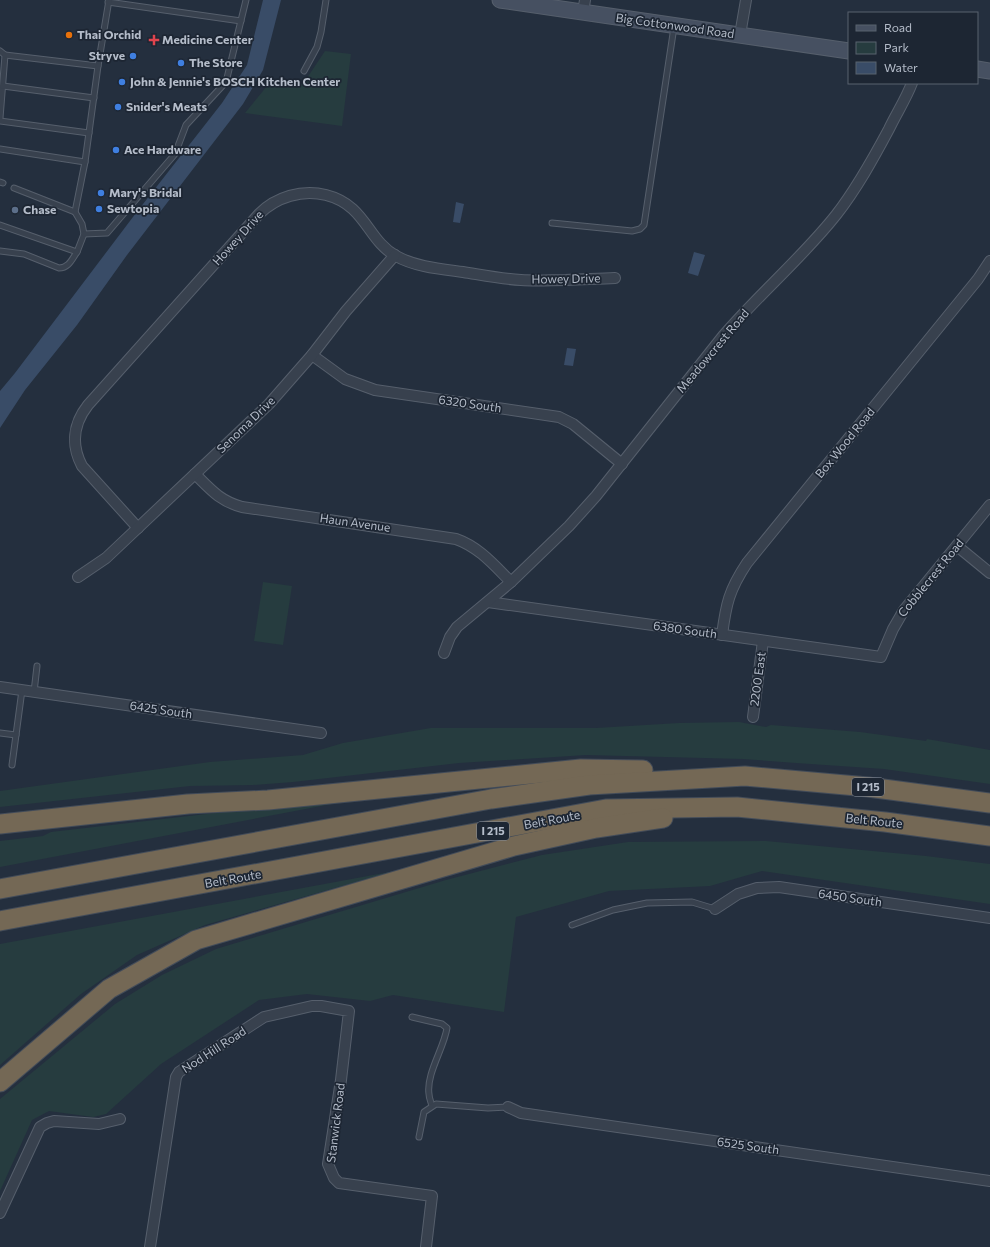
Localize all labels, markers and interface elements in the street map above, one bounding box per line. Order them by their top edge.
street label: Big Cottonwood Road [615,10,735,40]
legend [848,12,978,84]
text: Road [884,20,912,34]
place label: Thai Orchid [77,27,141,41]
marker: Thai Orchid [64,30,74,40]
place label: Medicine Center [162,32,253,46]
marker: Medicine Center [149,35,159,45]
text: Park [884,40,910,54]
place label: Stryve [89,48,125,62]
marker: Stryve [128,51,138,61]
place label: The Store [189,55,243,69]
marker: The Store [176,58,186,68]
text: Water [884,60,918,74]
place label: John & Jennie's BOSCH Kitchen Center [130,74,340,89]
marker: John & Jennie's BOSCH Kitchen Center [117,77,127,87]
place label: Snider's Meats [126,99,208,113]
marker: Snider's Meats [113,102,123,112]
place label: Ace Hardware [124,142,201,156]
marker: Ace Hardware [111,145,121,155]
place label: Mary's Bridal [109,185,182,199]
marker: Mary's Bridal [96,188,106,198]
place label: Sewtopia [107,201,159,215]
place label: Chase [23,202,56,216]
marker: Sewtopia [94,204,104,214]
marker: Chase [10,205,20,215]
street label: Howey Drive [209,207,266,268]
street label: Howey Drive [531,270,601,286]
street label: Meadowcrest Road [673,306,751,395]
street label: 6320 South [438,392,503,414]
street label: Senoma Drive [213,393,277,456]
street label: Box Wood Road [812,404,877,480]
street label: Haun Avenue [319,510,391,534]
street label: Cobblecrest Road [894,535,966,619]
street label: 6380 South [652,618,718,640]
street label: 2200 East [746,651,768,707]
street label: 6425 South [129,698,193,720]
road number: I 215 [852,778,884,796]
street label: Belt Route [522,807,581,831]
street label: Belt Route [845,810,903,830]
road number: I 215 [477,822,509,840]
street label: Belt Route [204,866,262,890]
street label: 6450 South [817,886,883,908]
street label: Nod Hill Road [179,1023,248,1075]
street label: Stanwick Road [323,1082,347,1164]
street label: 6525 South [716,1134,780,1156]

